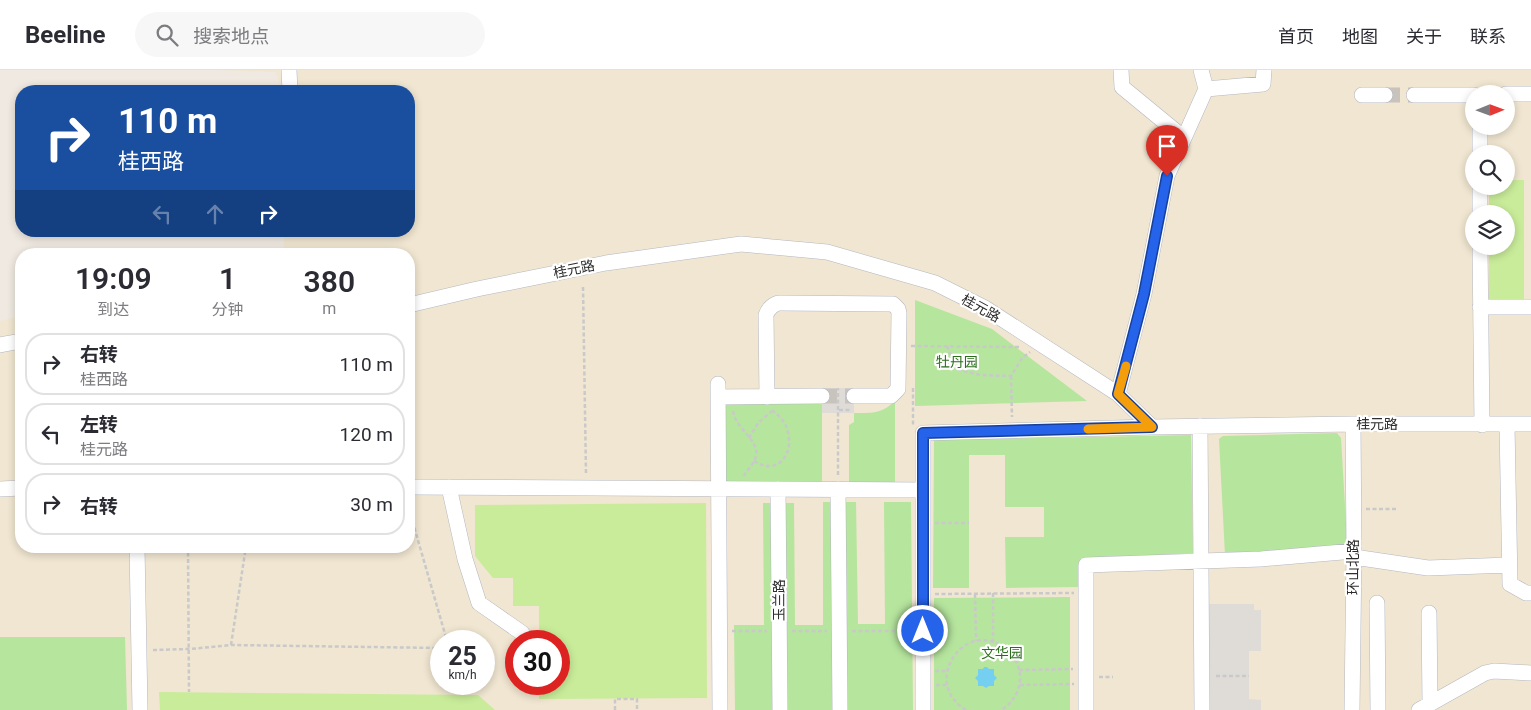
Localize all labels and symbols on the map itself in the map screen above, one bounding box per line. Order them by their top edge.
north arrow [1465,85,1515,135]
pin [1146,125,1188,176]
street label: 桂元路 [552,257,596,281]
street label: 桂元路 [959,291,1003,325]
park label: 牡丹园 [936,354,978,370]
street label: 桂元路 [1356,416,1398,432]
street label: 环山北路 [1345,539,1361,595]
street label: 玉兰路 [771,579,787,621]
position arrow [896,604,948,656]
speed limit sign: 30 [505,630,570,695]
park label: 文华园 [981,645,1023,661]

